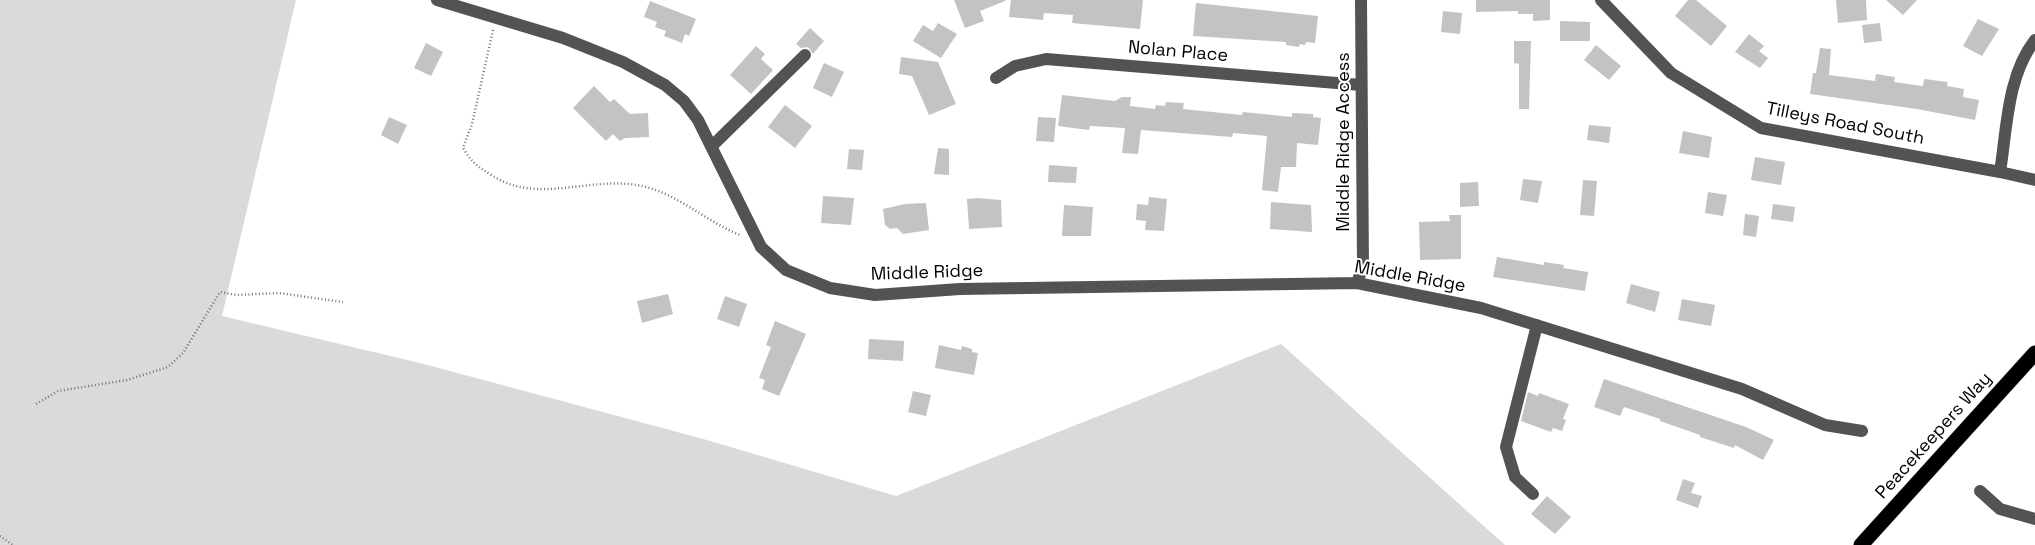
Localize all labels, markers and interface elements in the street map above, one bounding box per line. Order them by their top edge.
street label: Nolan Place [1127,37,1229,67]
street label: Middle Ridge Access [1333,52,1355,232]
street label: Tilleys Road South [1764,98,1926,150]
street label: Middle Ridge [1353,257,1467,297]
street label: Middle Ridge [870,260,984,286]
street label: Peacekeepers Way [1871,368,1997,504]

